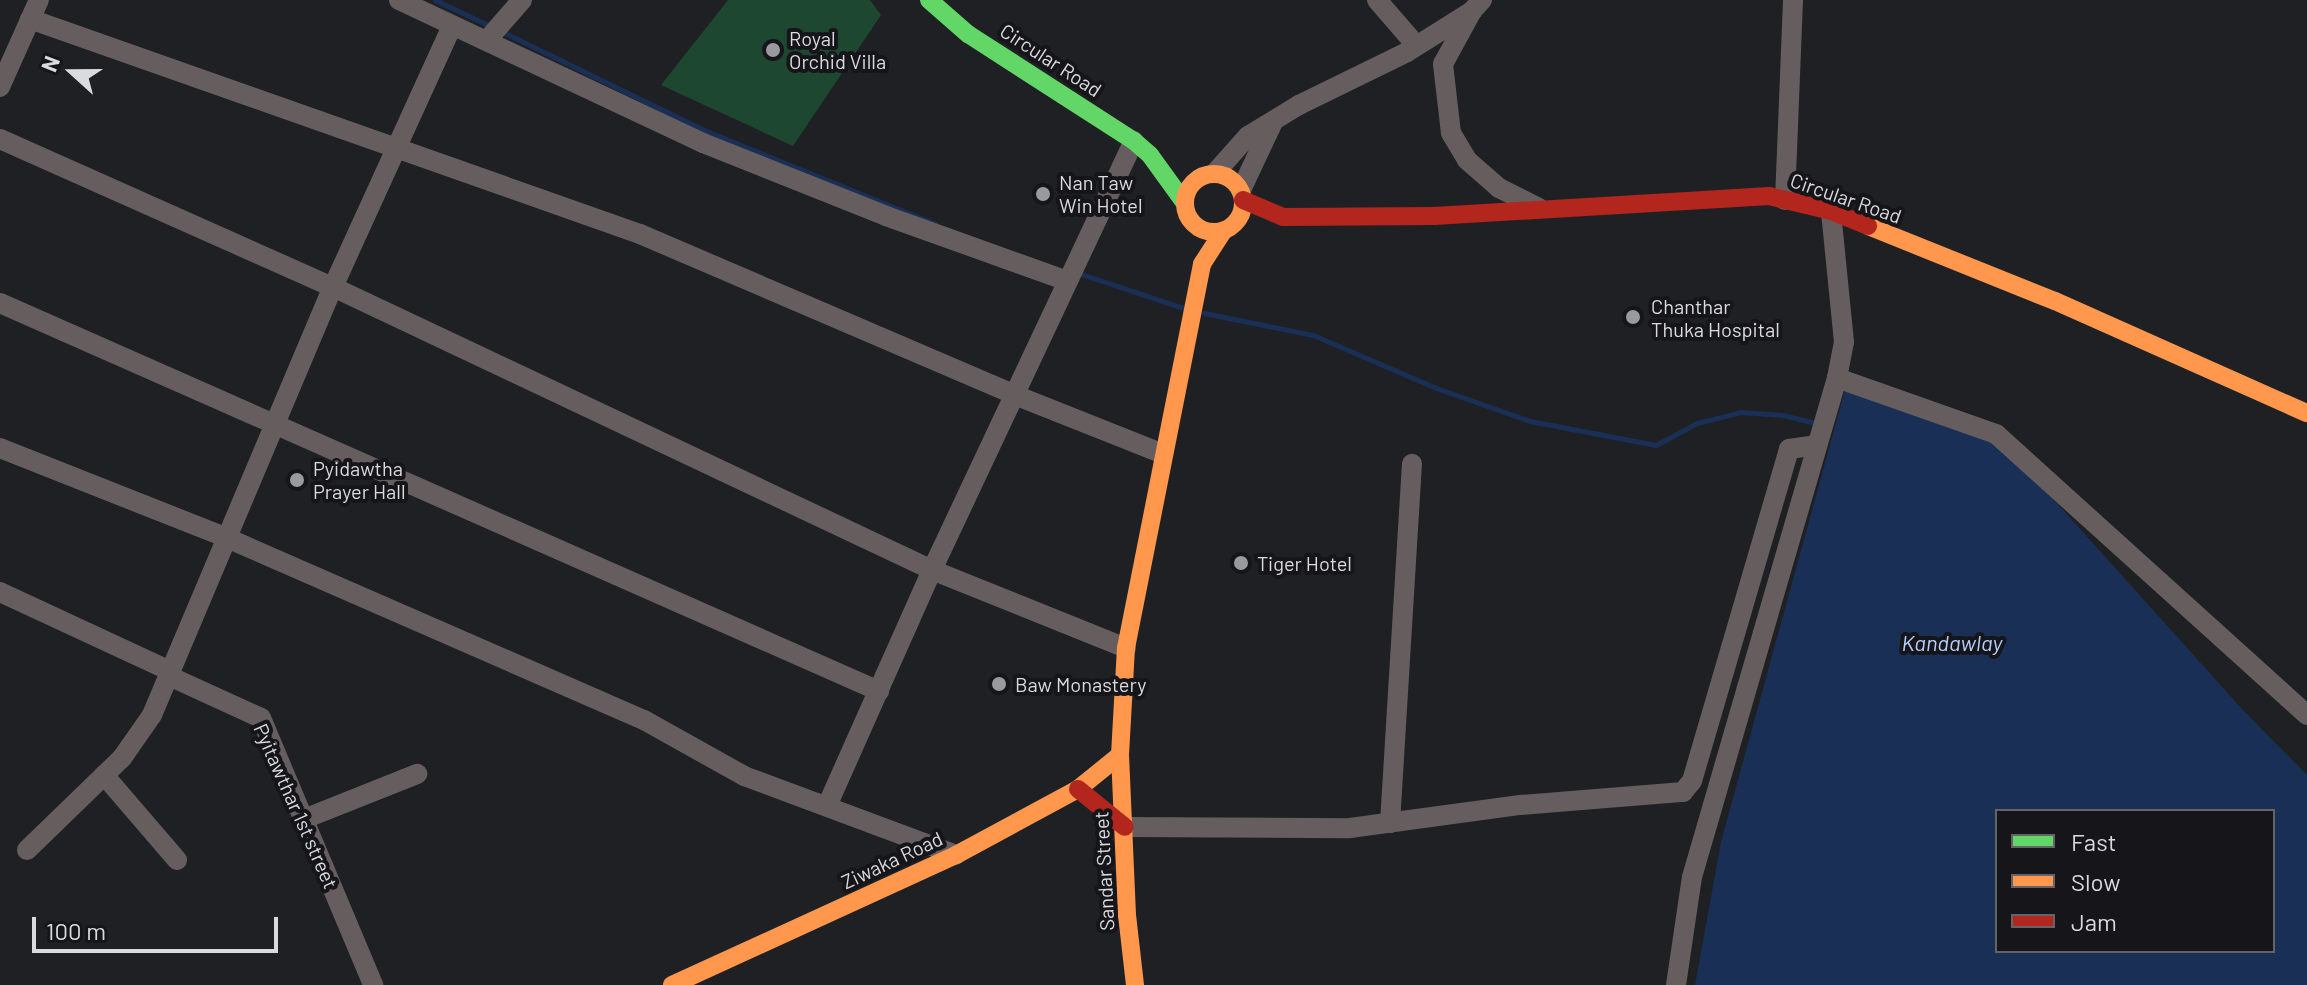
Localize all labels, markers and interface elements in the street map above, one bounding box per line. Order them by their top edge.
street label: Circular Road [996,18,1106,102]
place label: Royal Orchid Villa [789,26,886,73]
north arrow [32,32,112,112]
marker: Royal Orchid Villa [764,41,782,59]
text: N [35,52,64,75]
street label: Circular Road [1787,168,1905,228]
place label: Nan Taw Win Hotel [1059,170,1143,217]
marker: Nan Taw Win Hotel [1034,185,1052,203]
place label: Chanthar Thuka Hospital [1651,294,1780,341]
marker: Chanthar Thuka Hospital [1622,306,1644,328]
place label: Pyidawtha Prayer Hall [313,456,405,503]
marker: Pyidawtha Prayer Hall [288,471,306,489]
place label: Tiger Hotel [1257,551,1352,575]
marker: Tiger Hotel [1232,554,1250,572]
water label: Kandawlay [1902,630,2002,656]
place label: Baw Monastery [1015,672,1146,696]
marker: Baw Monastery [990,675,1008,693]
street label: Pyitawthar 1st street [249,720,343,892]
legend [1995,809,2275,953]
street label: Sandar Street [1089,811,1119,931]
street label: Ziwaka Road [838,826,946,894]
text: Fast [2071,827,2116,856]
text: Slow [2071,867,2120,896]
scale bar [36,901,282,951]
text: Jam [2071,907,2117,936]
text: 100 m [46,916,106,945]

